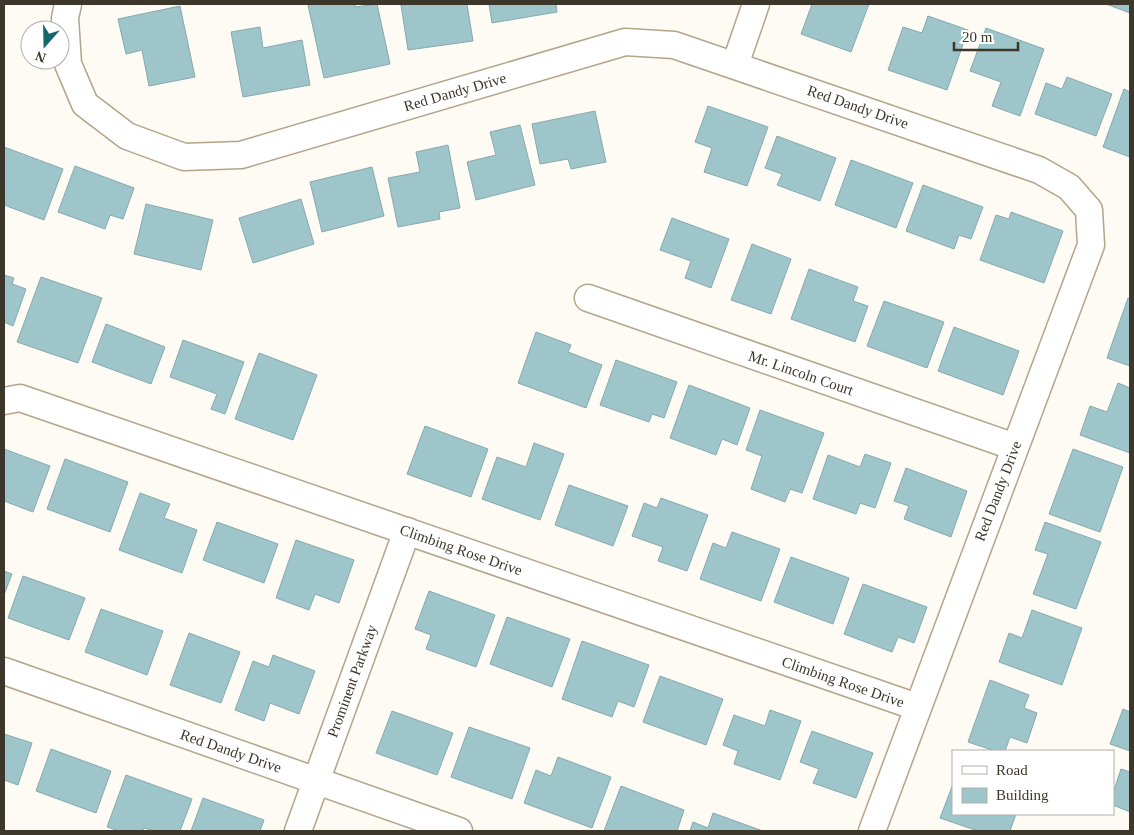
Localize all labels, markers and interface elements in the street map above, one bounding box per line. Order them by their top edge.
north arrow [20,20,70,70]
scale bar [954,20,1018,52]
text: 20 m [962,29,993,45]
text: N [33,48,48,66]
street label: Red Dandy Drive [402,70,508,114]
street label: Red Dandy Drive [805,82,911,132]
street label: Mr. Lincoln Court [747,348,856,399]
street label: Red Dandy Drive [972,438,1025,543]
street label: Climbing Rose Drive [398,522,525,579]
street label: Prominent Parkway [324,622,380,740]
street label: Climbing Rose Drive [780,654,907,711]
street label: Red Dandy Drive [178,726,284,776]
legend [952,750,1114,815]
text: Road [996,762,1028,778]
text: Building [996,787,1049,803]

